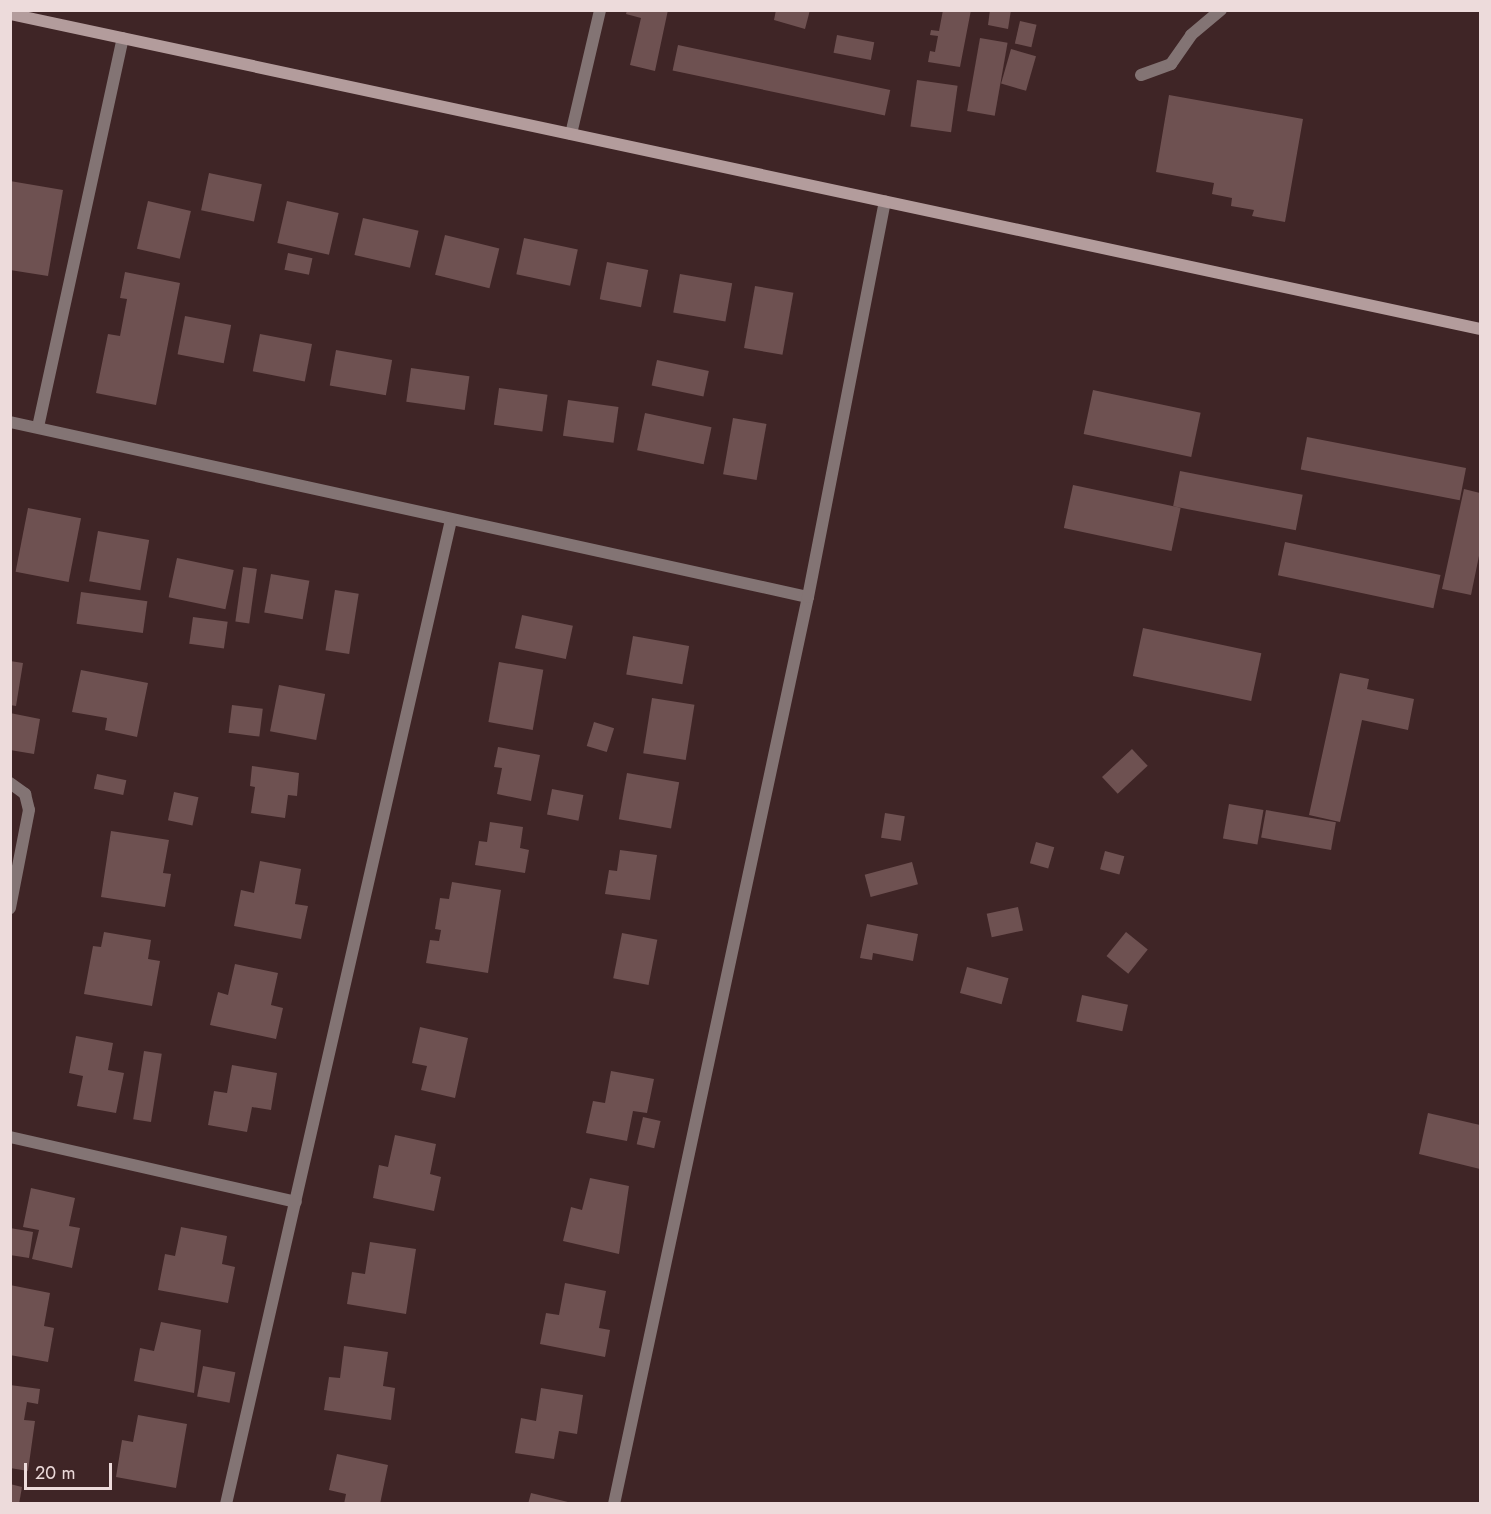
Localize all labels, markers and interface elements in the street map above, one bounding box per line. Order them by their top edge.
scale bar [27,1451,116,1489]
text: 20 m [35,1460,75,1486]

